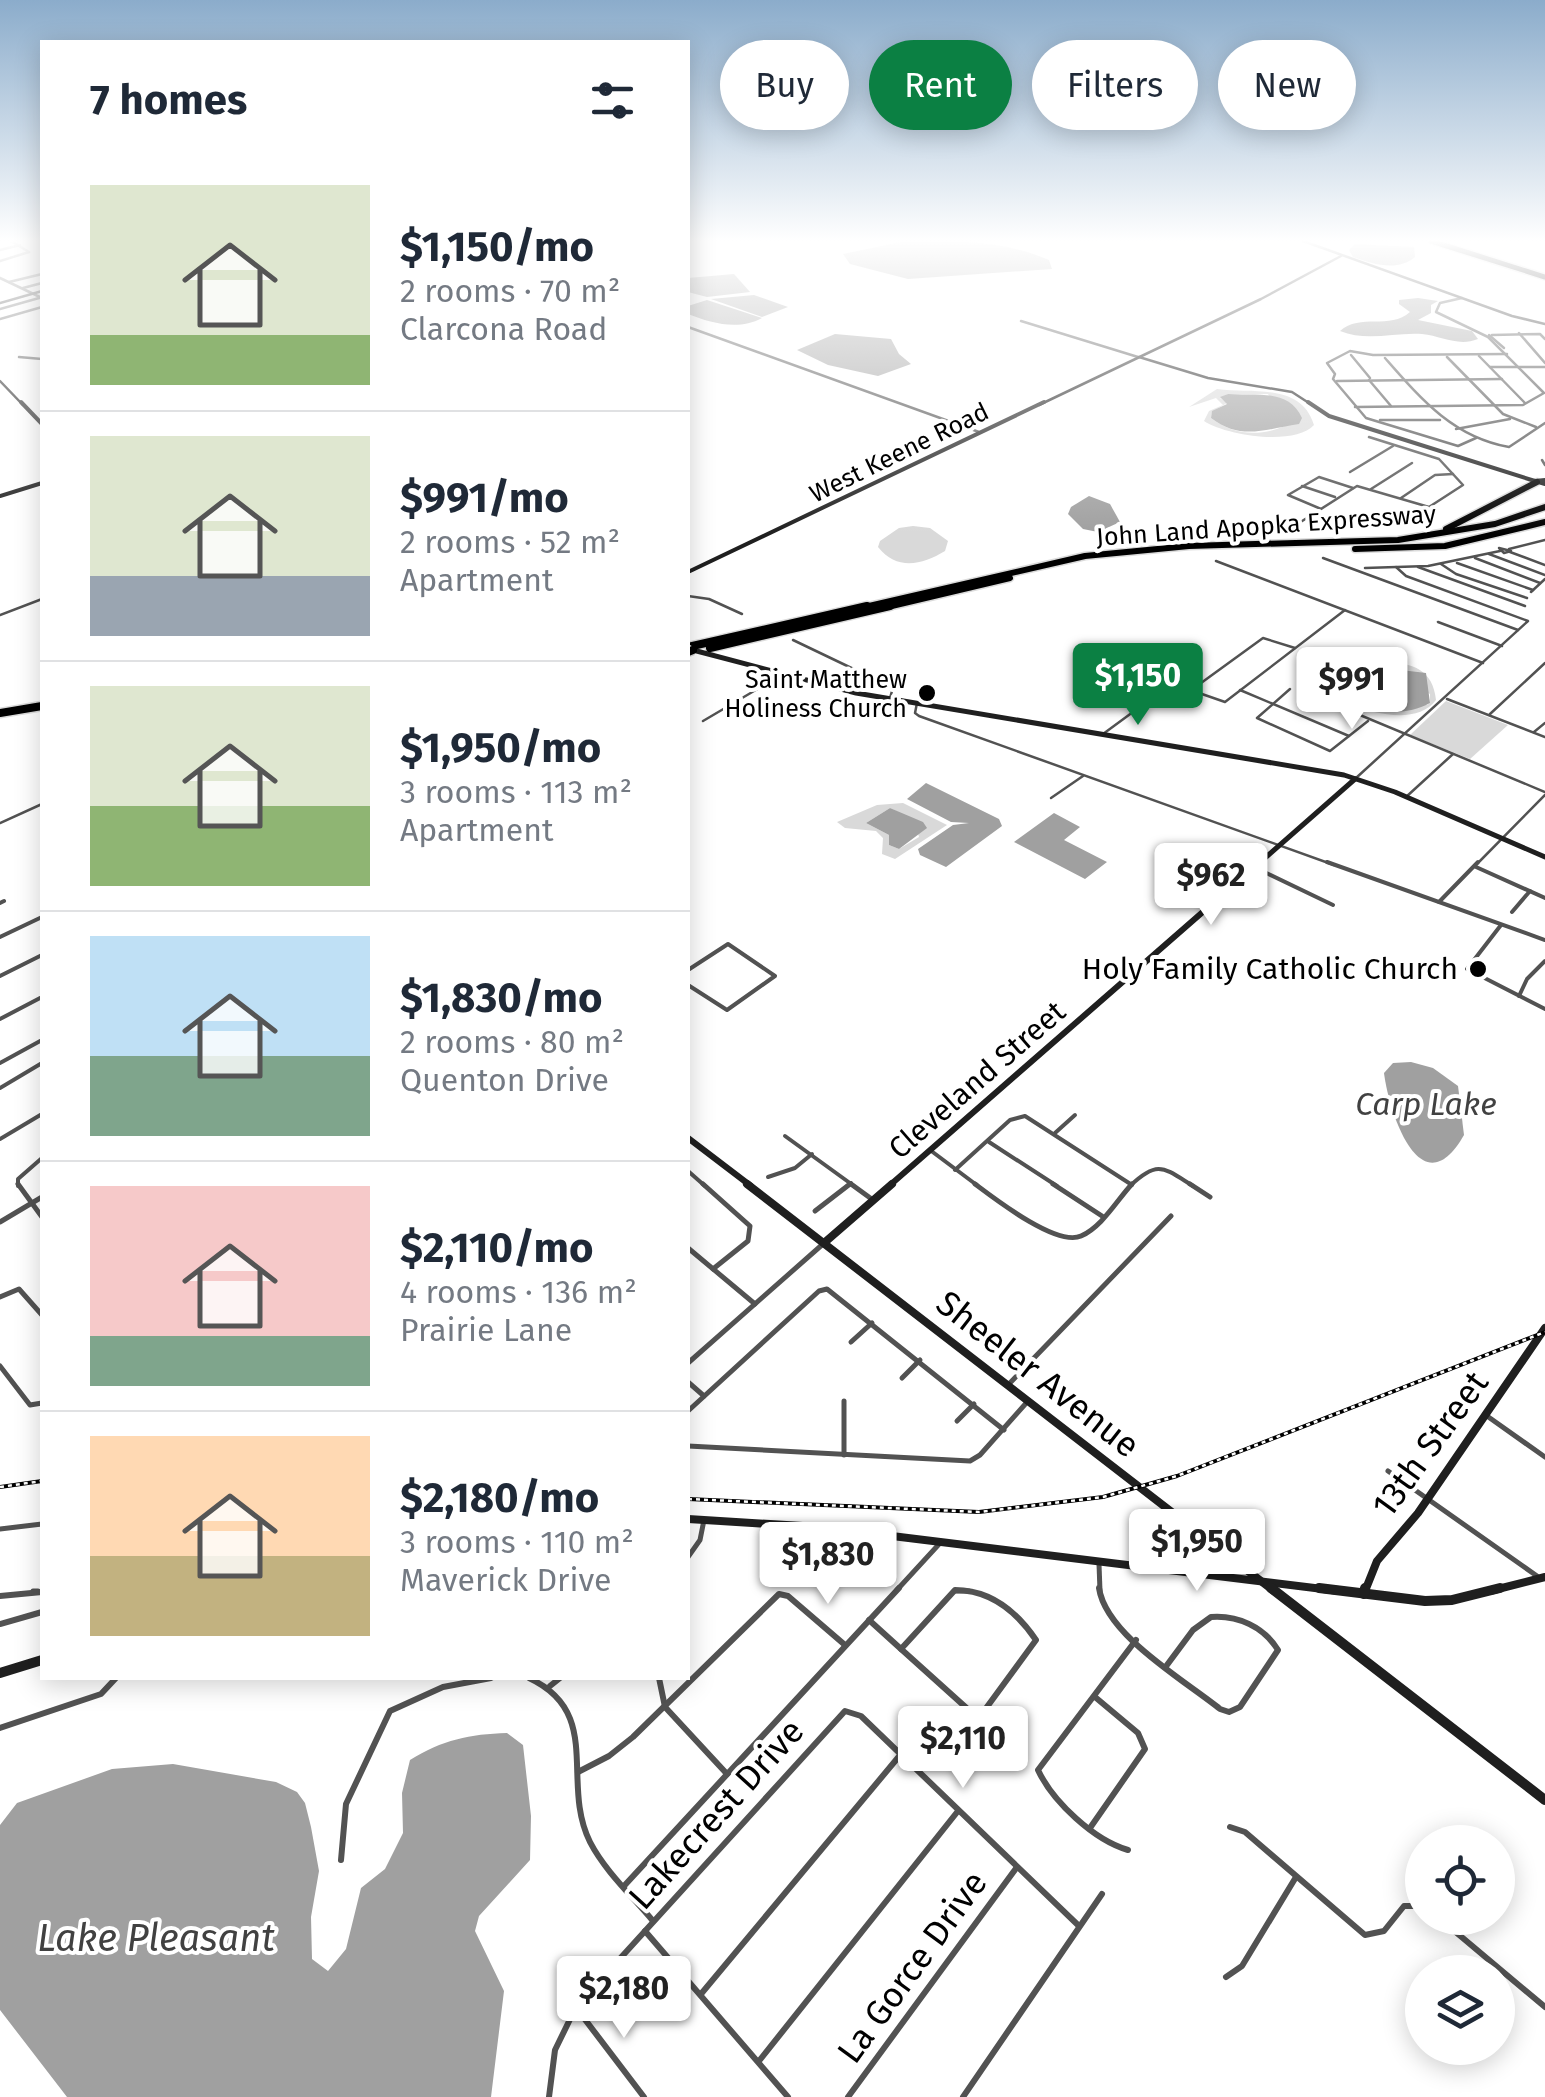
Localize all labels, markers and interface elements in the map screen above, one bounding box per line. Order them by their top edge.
chip: Buy [720,40,849,130]
chip: Rent [869,40,1012,130]
chip: Filters [1032,40,1198,130]
chip: New [1218,40,1356,130]
icon: filters [585,73,640,128]
text: 7 homes [90,75,247,125]
text: $1,150/mo [400,222,594,272]
icon: home [170,225,290,345]
text: 2 rooms · 70 m² [400,272,620,310]
text: Clarcona Road [400,310,607,348]
street label: West Keene Road [805,397,994,509]
text: $991/mo [400,473,569,523]
icon: home [170,476,290,596]
street label: John Land Apopka Expressway [1095,499,1438,553]
text: 2 rooms · 52 m² [400,523,620,561]
text: Apartment [400,561,554,599]
pin: $1,150 [1057,643,1219,728]
pin: $991 [1293,647,1411,732]
text: $1,150 [1095,656,1181,694]
text: $991 [1318,660,1386,698]
place label: Saint Matthew Holiness Church [725,665,907,724]
marker: Saint Matthew Holiness Church [916,682,938,704]
text: $1,950/mo [400,723,601,773]
icon: home [170,726,290,846]
text: 3 rooms · 113 m² [400,773,632,811]
text: Apartment [400,811,554,849]
pin: $962 [1152,843,1270,928]
text: $962 [1176,856,1246,894]
place label: Holy Family Catholic Church [1082,951,1458,987]
marker: Holy Family Catholic Church [1467,958,1489,980]
text: $1,830/mo [400,973,603,1023]
icon: home [170,976,290,1096]
street label: Cleveland Street [881,993,1073,1166]
text: 2 rooms · 80 m² [400,1023,624,1061]
text: Quenton Drive [400,1061,609,1099]
water label: Carp Lake [1355,1085,1497,1123]
text: $2,110/mo [400,1223,594,1273]
icon: home [170,1226,290,1346]
text: 4 rooms · 136 m² [400,1273,637,1311]
street label: Sheeler Avenue [928,1282,1148,1466]
text: Prairie Lane [400,1311,572,1349]
street label: 13th Street [1363,1363,1497,1525]
text: $2,180/mo [400,1473,599,1523]
icon: home [170,1476,290,1596]
pin: $1,950 [1116,1509,1278,1594]
pin: $1,830 [747,1522,909,1607]
text: $1,950 [1151,1522,1243,1560]
text: 3 rooms · 110 m² [400,1523,634,1561]
text: $1,830 [782,1535,874,1573]
text: Maverick Drive [400,1561,611,1599]
pin: $2,110 [882,1706,1044,1791]
street label: Lakecrest Drive [620,1710,812,1918]
text: $2,110 [920,1719,1006,1757]
map controls [1405,1825,1515,2065]
button: locate [1405,1825,1515,1935]
street label: La Gorce Drive [828,1863,996,2071]
water label: Lake Pleasant [37,1915,275,1961]
button: layers [1405,1955,1515,2065]
pin: $2,180 [543,1956,705,2041]
text: $2,180 [579,1969,669,2007]

